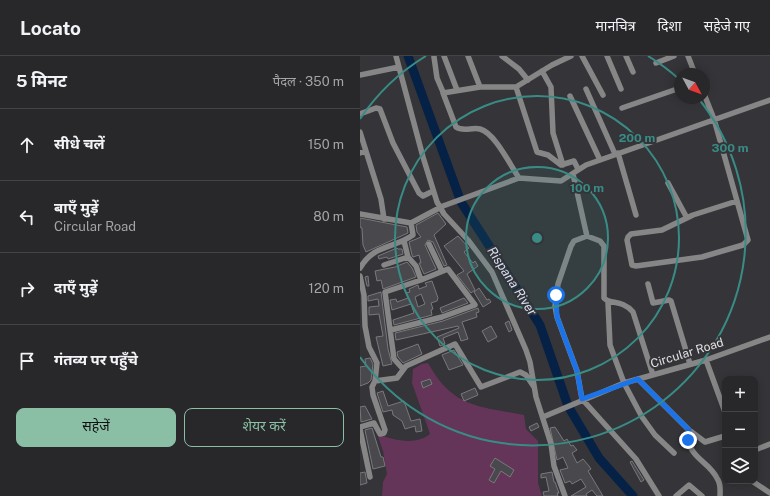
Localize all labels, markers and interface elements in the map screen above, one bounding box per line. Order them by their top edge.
text: Locato [20,17,81,39]
text: मानचित्र [595,18,635,34]
text: दिशा [657,18,682,34]
text: सहेजे गए [704,18,750,34]
north arrow [674,68,710,104]
text: 5 मिनट [16,71,67,91]
text: पैदल · 350 m [273,74,344,89]
text: 200 m [619,131,655,145]
icon: ahead [16,134,38,156]
text: सीधे चलें [54,135,105,152]
text: 150 m [308,137,344,152]
text: 300 m [712,141,749,155]
text: 100 m [570,181,604,195]
text: बाएँ मुड़ें [54,199,99,216]
icon: left [16,206,38,228]
text: 80 m [313,209,344,224]
text: Circular Road [54,219,136,234]
centre of rings [530,231,544,245]
water label: Rispana River [484,244,540,318]
icon: right [16,278,38,300]
text: दाएँ मुड़ें [54,279,98,296]
text: 120 m [309,281,344,296]
route start [547,286,565,304]
street label: Circular Road [649,335,725,371]
icon: arrive [16,350,38,372]
text: गंतव्य पर पहुँचे [54,351,138,368]
map controls [722,376,758,484]
button: + [722,376,758,412]
button: सहेजें [16,408,176,447]
button: शेयर करें [184,408,344,447]
button: − [722,412,758,448]
route end [679,431,697,449]
button: layers [722,448,758,484]

